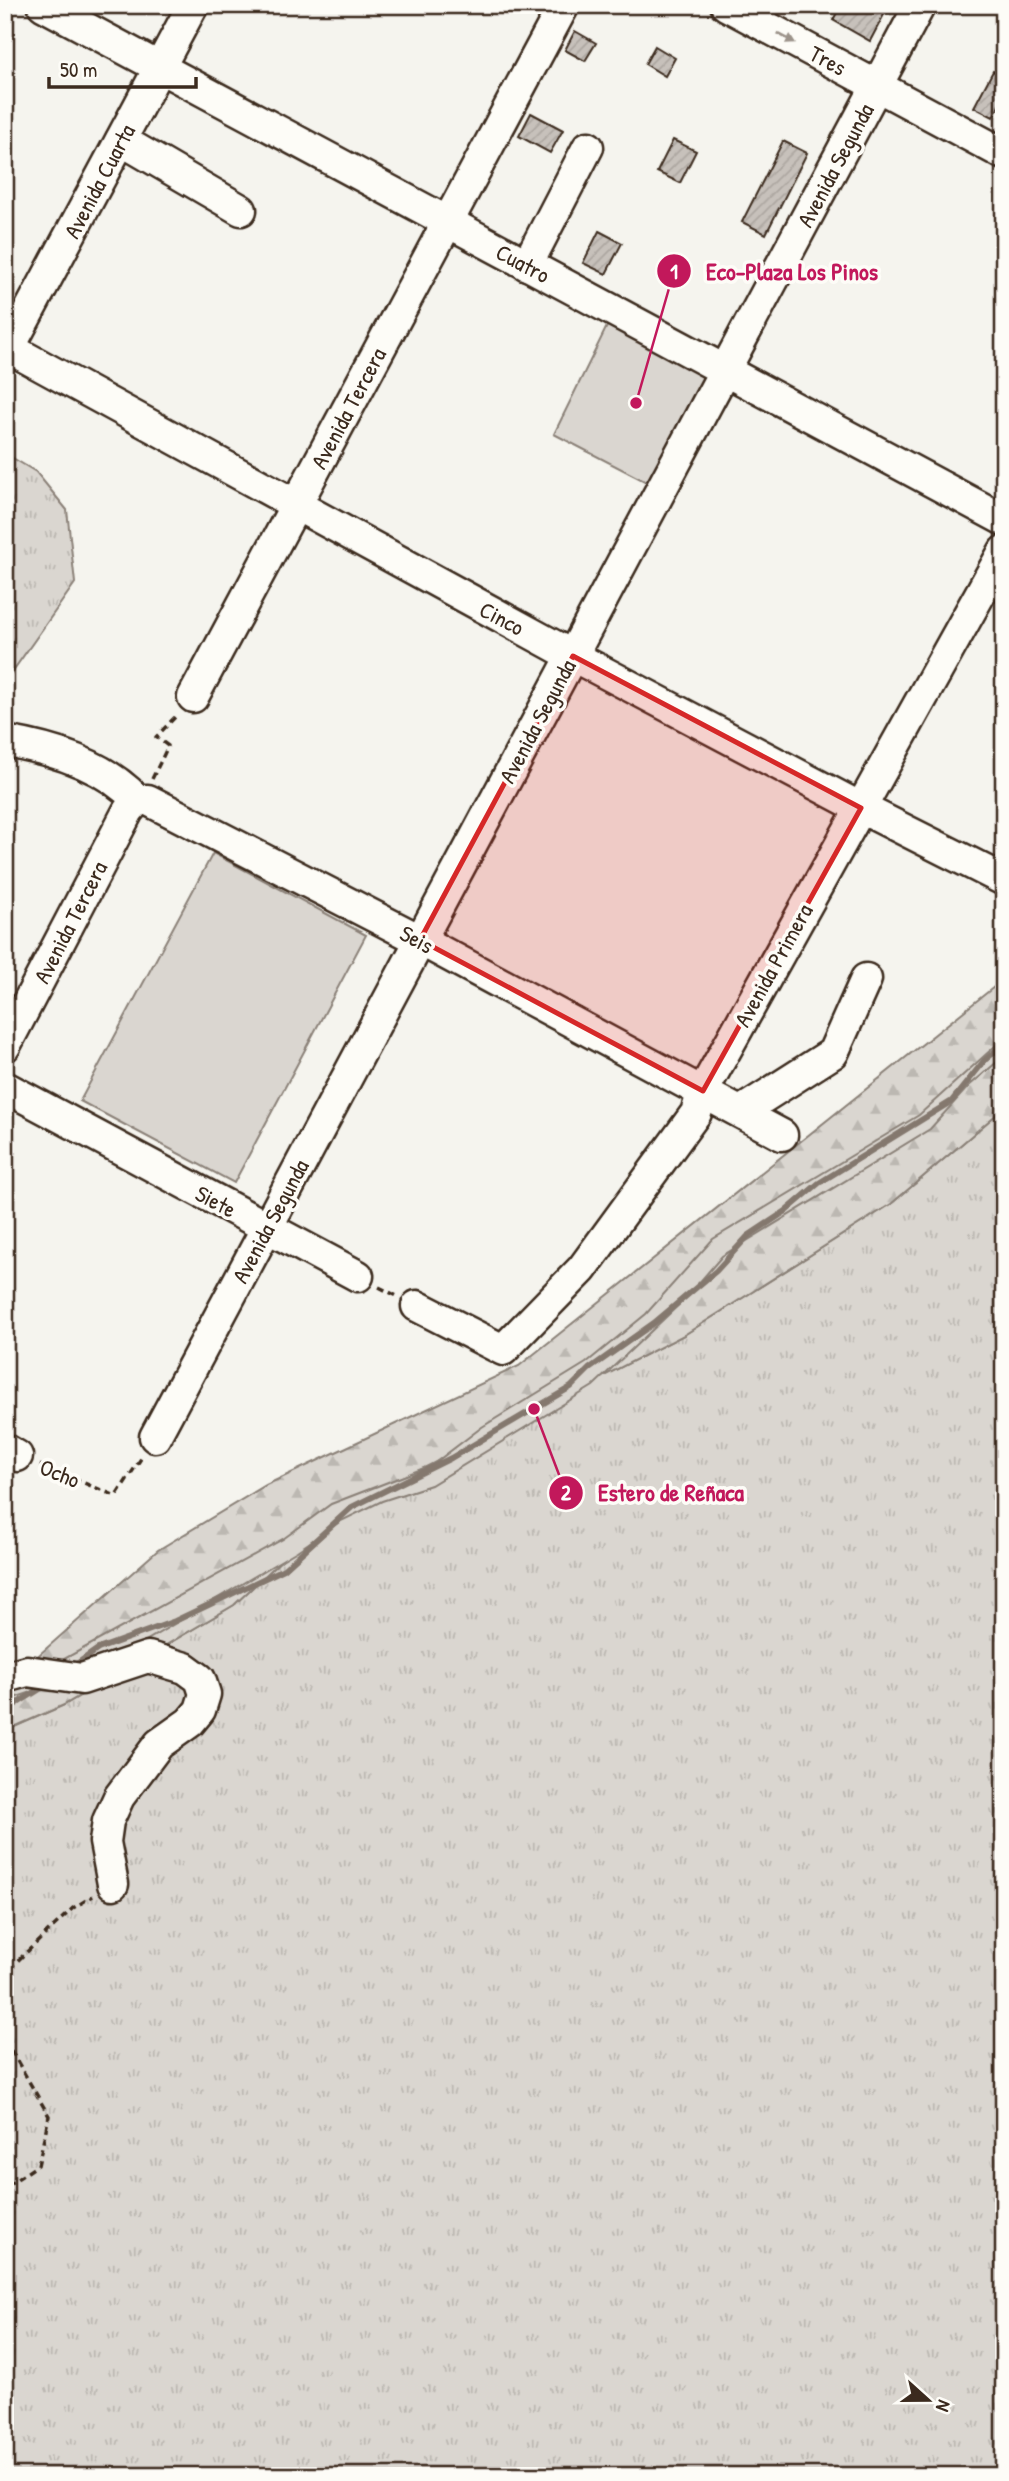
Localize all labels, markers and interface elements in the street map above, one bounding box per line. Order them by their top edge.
one-way arrow [777,31,797,43]
street label: Tres [804,37,852,83]
scale bar [49,46,196,90]
text: 50 m [60,55,97,84]
street label: Avenida Segunda [789,98,881,232]
street label: Avenida Cuarta [56,119,142,243]
street label: Cuatro [491,236,555,290]
callout: Eco-Plaza Los Pinos [657,249,892,294]
text: Eco-Plaza Los Pinos [706,255,878,287]
text: 1 [670,257,678,286]
street label: Avenida Tercera [303,342,393,474]
street label: Cinco [474,593,530,643]
street label: Avenida Segunda [491,654,583,788]
street label: Avenida Tercera [26,856,114,988]
street label: Avenida Primera [726,898,820,1032]
street label: Seis [395,917,439,961]
street label: Avenida Segunda [224,1154,316,1288]
street label: Siete [190,1177,242,1225]
street label: Ocho [35,1451,85,1495]
callout: Estero de Reñaca [549,1470,758,1515]
text: Estero de Reñaca [598,1476,745,1508]
text: 2 [561,1478,571,1507]
north arrow [894,2366,964,2436]
text: N [930,2397,958,2415]

